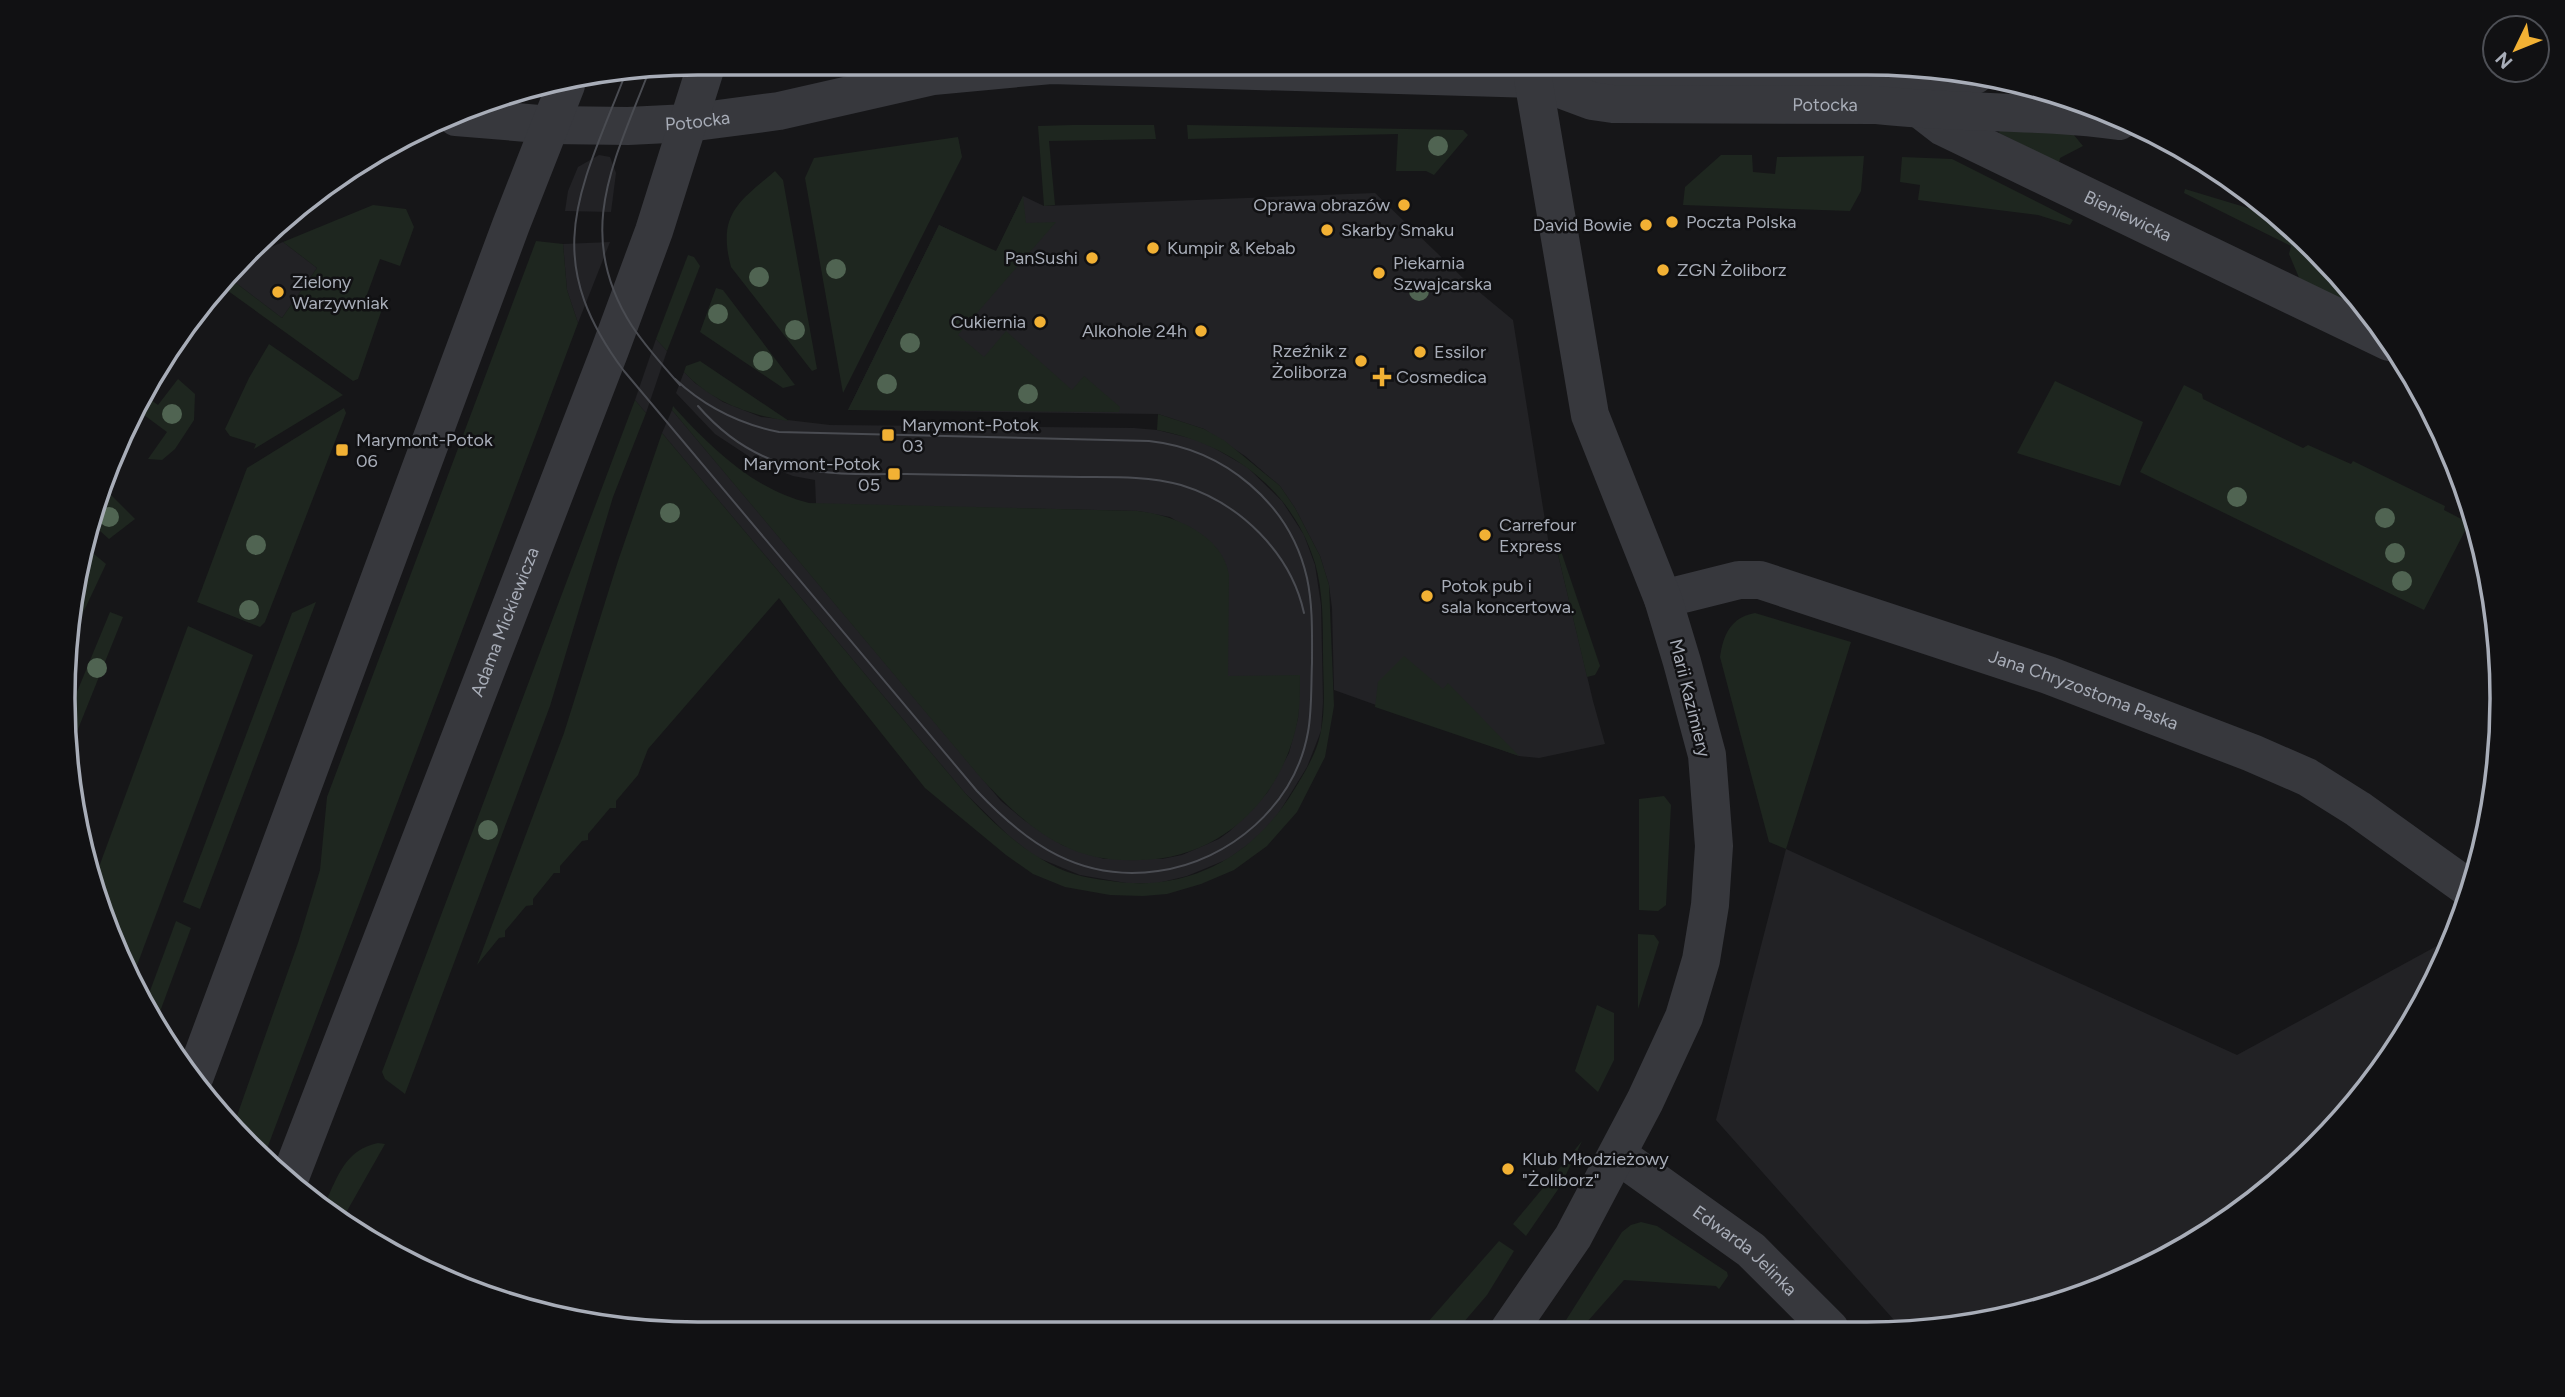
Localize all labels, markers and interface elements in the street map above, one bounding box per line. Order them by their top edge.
north arrow [2481,14,2551,84]
text: N [2491,47,2517,73]
street label: Potocka [1792,94,1858,116]
street label: Potocka [664,107,731,135]
street label: Bieniewicka [2080,186,2175,247]
place label: Oprawa obrazów [1253,194,1390,216]
marker: Oprawa obrazów [1396,197,1412,213]
place label: Poczta Polska [1686,211,1796,233]
place label: David Bowie [1533,214,1632,236]
marker: Poczta Polska [1664,214,1680,230]
marker: David Bowie [1638,217,1654,233]
place label: Skarby Smaku [1341,219,1454,241]
marker: Skarby Smaku [1319,222,1335,238]
place label: Kumpir & Kebab [1167,237,1296,259]
marker: Kumpir & Kebab [1145,240,1161,256]
place label: PanSushi [1005,247,1078,269]
marker: PanSushi [1084,250,1100,266]
place label: Piekarnia Szwajcarska [1393,252,1492,295]
place label: ZGN Żoliborz [1677,259,1787,281]
marker: ZGN Żoliborz [1655,262,1671,278]
marker: Piekarnia Szwajcarska [1371,265,1387,281]
place label: Zielony Warzywniak [292,271,389,314]
marker: Zielony Warzywniak [270,284,286,300]
place label: Cukiernia [951,311,1026,333]
marker: Cukiernia [1032,314,1048,330]
place label: Alkohole 24h [1082,320,1187,342]
marker: Alkohole 24h [1193,323,1209,339]
place label: Rzeźnik z Żoliborza [1272,340,1347,383]
place label: Essilor [1434,341,1486,363]
marker: Essilor [1412,344,1428,360]
marker: Rzeźnik z Żoliborza [1353,353,1369,369]
place label: Cosmedica [1396,366,1487,388]
marker: Cosmedica [1374,369,1390,385]
place label: Marymont-Potok 03 [902,414,1039,457]
marker: Marymont-Potok 03 [880,427,896,443]
place label: Marymont-Potok 06 [356,429,493,472]
marker: Marymont-Potok 06 [334,442,350,458]
place label: Marymont-Potok 05 [743,453,880,496]
marker: Marymont-Potok 05 [886,466,902,482]
place label: Carrefour Express [1499,514,1576,557]
marker: Carrefour Express [1477,527,1493,543]
street label: Adama Mickiewicza [466,544,544,700]
place label: Potok pub i sala koncertowa. [1441,575,1575,618]
marker: Potok pub i sala koncertowa. [1419,588,1435,604]
street label: Marii Kazimiery [1665,637,1715,760]
street label: Jana Chryzostoma Paska [1986,645,2181,735]
place label: Klub Młodzieżowy "Żoliborz" [1522,1148,1669,1191]
marker: Klub Młodzieżowy "Żoliborz" [1500,1161,1516,1177]
street label: Edwarda Jelinka [1688,1201,1801,1300]

